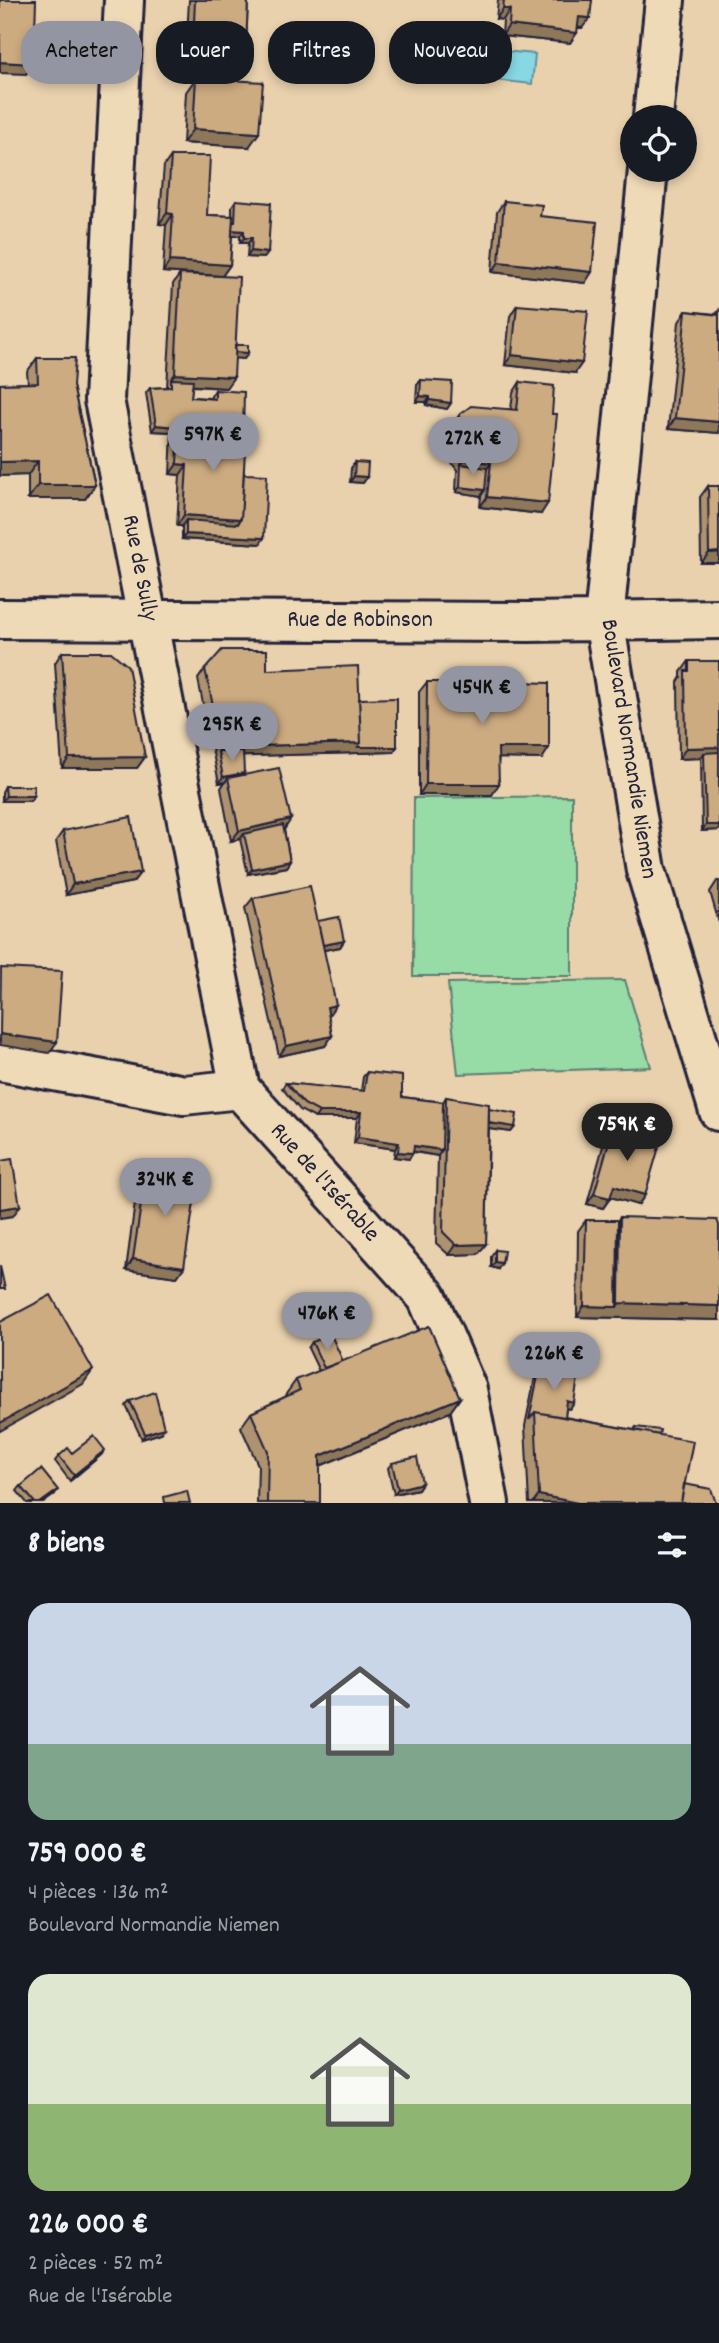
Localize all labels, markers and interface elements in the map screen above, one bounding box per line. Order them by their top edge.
chip: Acheter [21,21,142,84]
chip: Louer [156,21,254,84]
chip: Filtres [268,21,375,84]
chip: Nouveau [389,21,512,84]
map controls [620,105,697,182]
button: locate [620,105,697,182]
pin: 597K € [156,414,270,473]
pin: 272K € [416,418,530,477]
text: 597K € [184,419,242,452]
text: 272K € [444,423,502,456]
street label: Rue de Sully [112,512,166,625]
street label: Rue de Robinson [287,604,433,638]
street label: Boulevard Normandie Niemen [591,617,665,881]
pin: 454K € [425,666,539,726]
text: 454K € [453,672,511,705]
pin: 295K € [175,704,289,763]
text: 295K € [202,709,262,742]
pin: 759K € [570,1104,684,1163]
text: 759K € [598,1109,656,1142]
street label: Rue de l'Isérable [261,1116,387,1250]
pin: 324K € [108,1158,222,1218]
text: 324K € [136,1164,194,1197]
pin: 476K € [270,1292,384,1352]
text: 476K € [298,1298,356,1331]
pin: 226K € [497,1332,611,1392]
text: 226K € [524,1338,584,1371]
text: 8 biens [28,1524,105,1567]
icon: filters [653,1526,691,1564]
icon: home [297,1648,423,1774]
text: 759 000 € [28,1834,147,1877]
text: 4 pièces · 136 m² [28,1877,168,1910]
text: Boulevard Normandie Niemen [28,1910,280,1943]
icon: home [297,2019,423,2145]
text: 226 000 € [28,2205,148,2248]
text: 2 pièces · 52 m² [28,2248,163,2281]
text: Rue de l'Isérable [28,2281,172,2314]

